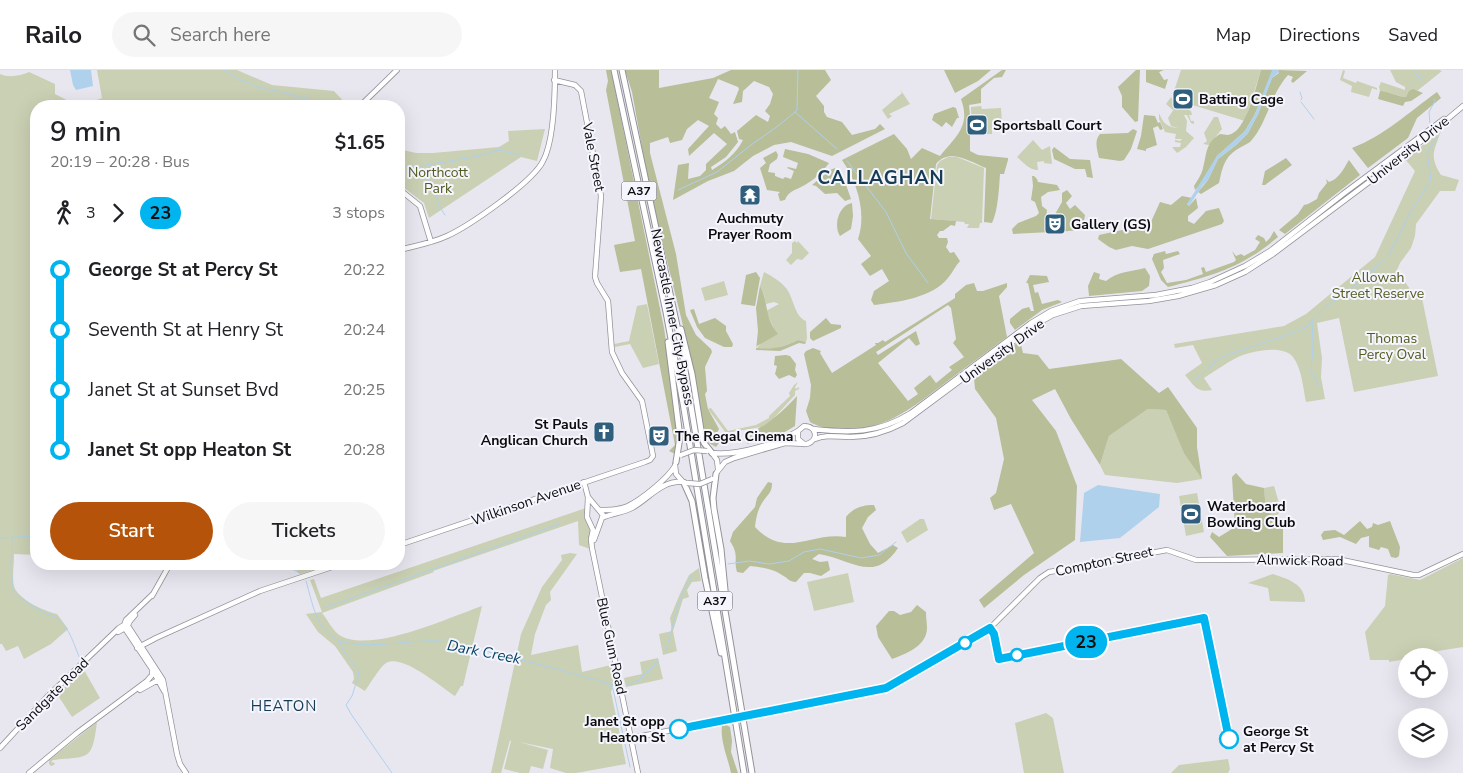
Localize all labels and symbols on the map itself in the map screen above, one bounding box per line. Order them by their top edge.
sports icon: Batting Cage [1171,87,1195,111]
place label: Batting Cage [1199,90,1284,109]
street label: University Drive [1364,112,1453,189]
sports icon: Sportsball Court [965,113,989,137]
place label: Sportsball Court [993,116,1102,135]
street label: Vale Street [577,120,609,193]
park label: Northcott Park [408,163,468,198]
district label: CALLAGHAN [817,165,945,191]
road number: A37 [622,182,656,200]
temple icon: Auchmuty Prayer Room [738,183,762,207]
place label: Auchmuty Prayer Room [708,209,792,244]
theatre icon: Gallery (GS) [1043,212,1067,236]
place label: Gallery (GS) [1071,215,1152,234]
street label: Newcastle Inner City Bypass [646,227,699,407]
park label: Allowah Street Reserve [1332,268,1424,303]
street label: University Drive [956,314,1048,388]
park label: Thomas Percy Oval [1358,329,1427,364]
place label: St Pauls Anglican Church [481,415,588,450]
church icon: St Pauls Anglican Church [592,420,616,444]
theatre icon: The Regal Cinema [647,424,671,448]
place label: The Regal Cinema [675,427,793,446]
street label: Wilkinson Avenue [469,475,583,530]
place label: Waterboard Bowling Club [1207,497,1295,532]
sports icon: Waterboard Bowling Club [1179,502,1203,526]
street label: Compton Street [1054,542,1155,581]
street label: Alnwick Road [1256,550,1344,571]
road number: A37 [698,592,732,610]
street label: Blue Gum Road [592,596,631,696]
line badge: 23 [1064,626,1108,658]
water label: Dark Creek [445,635,523,669]
unlabelled marker [958,636,972,650]
unlabelled marker [1010,648,1024,662]
street label: Sandgate Road [12,654,93,735]
district label: HEATON [251,696,317,716]
place label: Janet St opp Heaton St [584,712,666,747]
marker: Janet St opp Heaton St [669,719,689,739]
place label: George St at Percy St [1243,722,1314,757]
marker: George St at Percy St [1219,729,1239,749]

